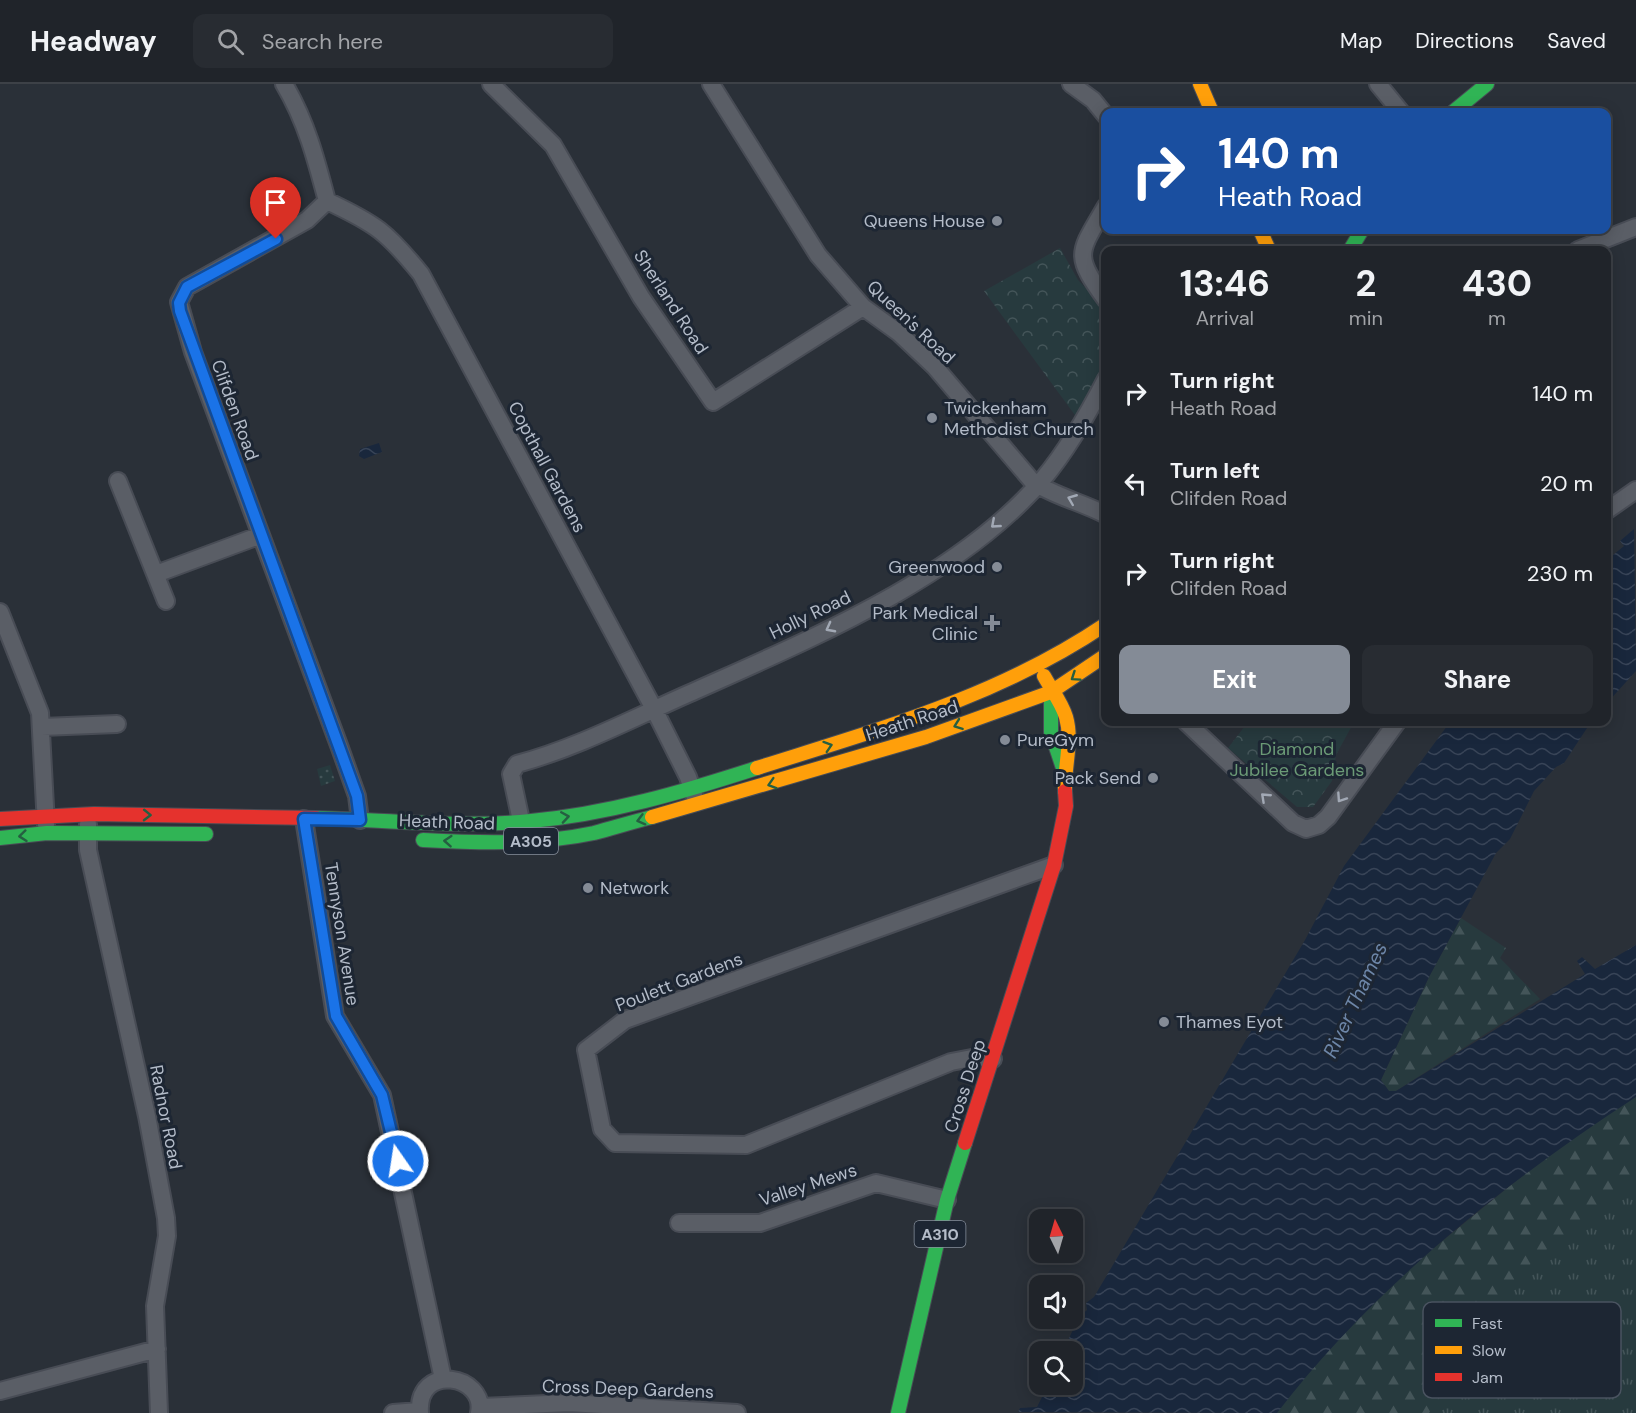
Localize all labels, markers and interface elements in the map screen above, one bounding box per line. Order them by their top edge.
search box [193,14,613,68]
text: Headway [30,23,157,60]
icon: search [214,25,247,58]
text: Search here [262,27,383,56]
text: Map [1340,27,1382,55]
text: Directions [1415,27,1514,55]
text: Saved [1547,27,1606,55]
text: 140 m [1218,126,1340,181]
icon: right [1119,132,1197,210]
pin [250,177,301,239]
text: Heath Road [1218,179,1362,214]
icon: arrive [259,186,292,219]
place label: Queens House [864,209,985,233]
marker: Queens House [990,214,1004,228]
street label: Sherland Road [628,245,714,359]
text: 13:46 [1180,260,1270,307]
text: 2 [1355,260,1376,307]
text: 430 [1462,260,1532,307]
street label: Queen's Road [862,275,960,369]
text: Arrival [1196,305,1254,331]
text: min [1349,305,1383,331]
text: m [1488,305,1506,331]
street label: Clifden Road [206,356,264,464]
text: Turn right [1170,366,1275,395]
icon: right [1119,377,1152,410]
text: 140 m [1532,379,1593,408]
text: Heath Road [1170,395,1277,421]
place label: Twickenham Methodist Church [944,396,1094,441]
street label: Copthall Gardens [502,397,592,537]
marker: Twickenham Methodist Church [925,411,939,425]
text: Turn left [1170,456,1260,485]
icon: left [1119,467,1152,500]
text: 20 m [1540,469,1593,498]
text: Clifden Road [1170,485,1287,511]
one-way arrow [1067,493,1078,506]
one-way arrow [991,517,1001,528]
text: Turn right [1170,546,1275,575]
place label: Greenwood [888,555,985,579]
icon: right [1119,557,1152,590]
text: 230 m [1527,559,1593,588]
marker: Greenwood [990,560,1004,574]
text: Clifden Road [1170,575,1287,601]
street label: Holly Road [765,585,855,645]
place label: Park Medical Clinic [873,601,978,646]
marker: Park Medical Clinic [983,614,1001,632]
one-way arrow [826,621,836,632]
button: Exit [1119,645,1350,714]
button: Share [1362,645,1593,714]
one-way arrow [1071,670,1082,681]
street label: Heath Road [863,695,961,747]
one-way arrow [953,717,964,730]
place label: PureGym [1017,728,1094,752]
marker: PureGym [998,733,1012,747]
park label: Diamond Jubilee Gardens [1230,737,1364,782]
one-way arrow [822,740,833,753]
place label: Pack Send [1055,766,1141,790]
marker: Pack Send [1146,771,1160,785]
one-way arrow [767,777,778,789]
one-way arrow [1337,791,1348,802]
one-way arrow [1261,793,1272,804]
street label: Heath Road [399,808,495,836]
one-way arrow [143,809,152,821]
one-way arrow [561,812,570,824]
one-way arrow [636,813,646,826]
road number: A305 [504,828,558,854]
one-way arrow [18,829,27,841]
one-way arrow [443,835,452,848]
street label: Tennyson Avenue [319,861,365,1007]
place label: Network [600,876,669,900]
marker: Network [581,881,595,895]
water label: River Thames [1317,938,1393,1062]
street label: Poulett Gardens [612,947,746,1017]
place label: Thames Eyot [1176,1010,1283,1034]
marker: Thames Eyot [1157,1015,1171,1029]
street label: Cross Deep [939,1036,991,1136]
street label: Radnor Road [144,1063,188,1171]
position arrow [366,1129,430,1193]
street label: Valley Mews [756,1158,860,1212]
north arrow [1029,1209,1083,1263]
map controls [1029,1209,1083,1395]
road number: A310 [914,1221,966,1247]
button: sound [1029,1275,1083,1329]
legend [1423,1302,1621,1398]
text: Fast [1472,1313,1503,1334]
text: Slow [1472,1340,1506,1361]
button: search [1029,1341,1083,1395]
text: Jam [1472,1367,1503,1388]
street label: Cross Deep Gardens [541,1374,715,1404]

